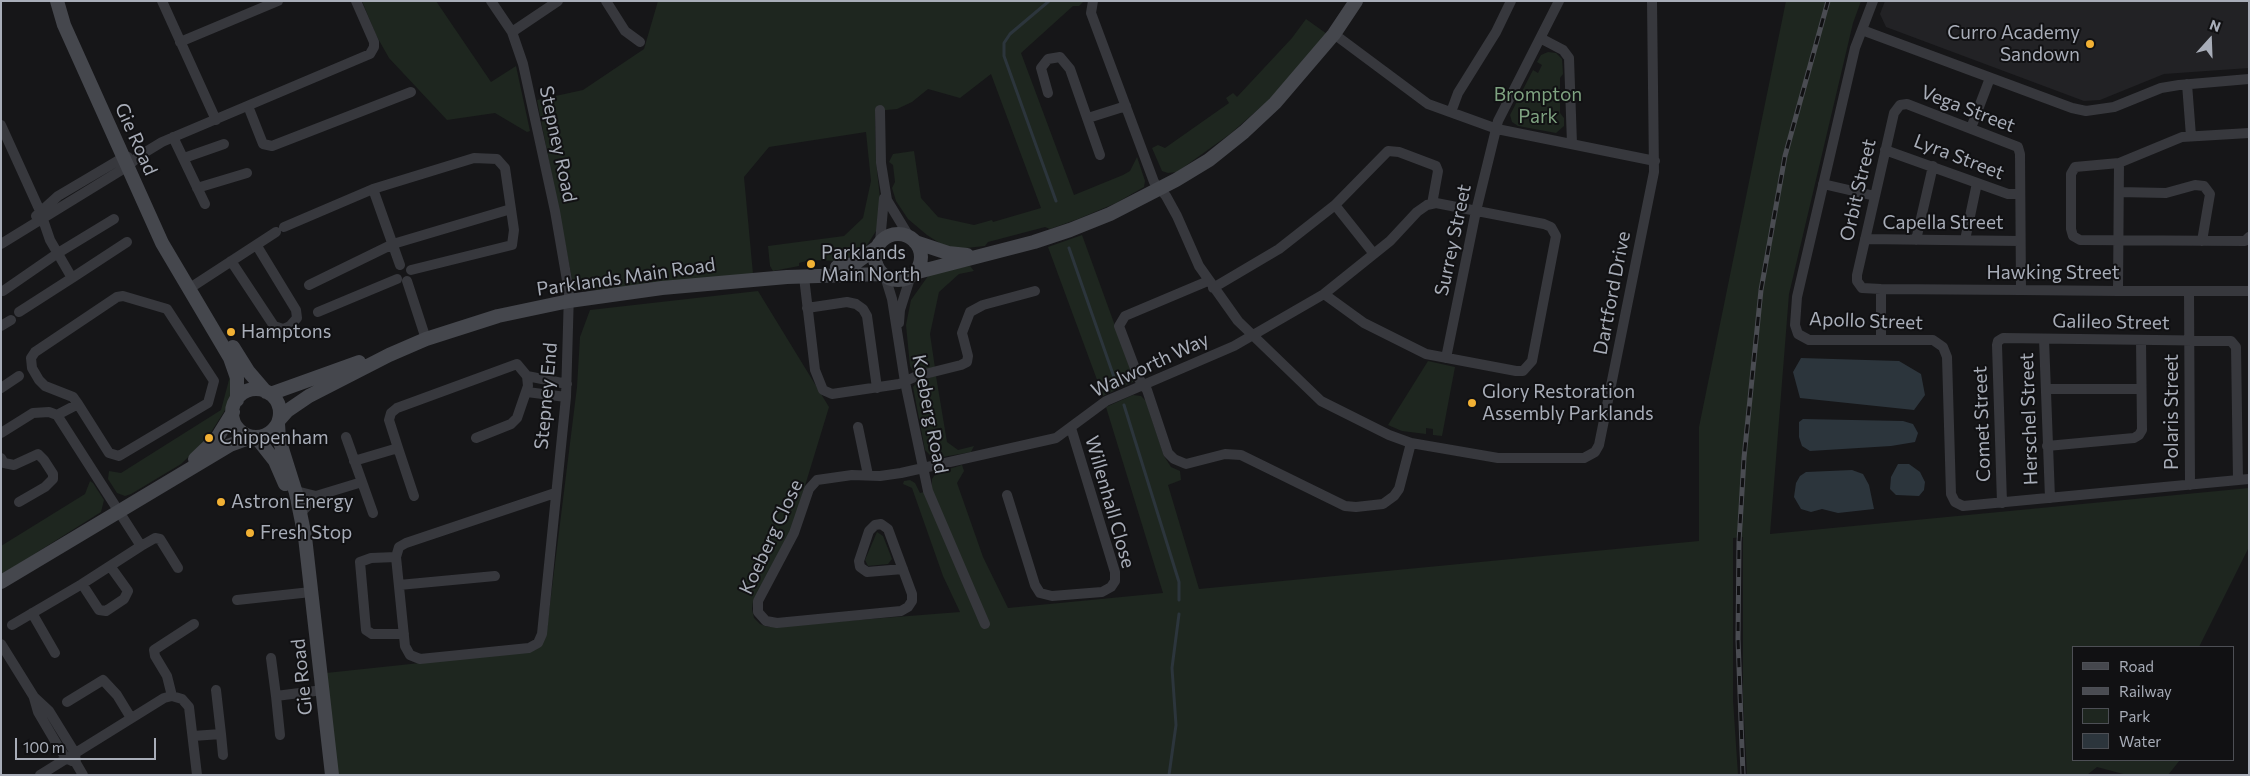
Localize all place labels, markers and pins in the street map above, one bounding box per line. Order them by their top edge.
place label: Curro Academy Sandown [1947,22,2080,66]
marker: Curro Academy Sandown [2084,38,2096,50]
place label: Parklands Main North [821,242,920,286]
marker: Parklands Main North [805,258,817,270]
place label: Hamptons [241,321,331,343]
marker: Hamptons [225,326,237,338]
place label: Glory Restoration Assembly Parklands [1482,381,1654,425]
marker: Glory Restoration Assembly Parklands [1466,397,1478,409]
place label: Chippenham [219,427,329,449]
marker: Chippenham [203,432,215,444]
place label: Astron Energy [231,491,354,513]
marker: Astron Energy [215,496,227,508]
place label: Fresh Stop [260,522,352,544]
marker: Fresh Stop [244,527,256,539]

